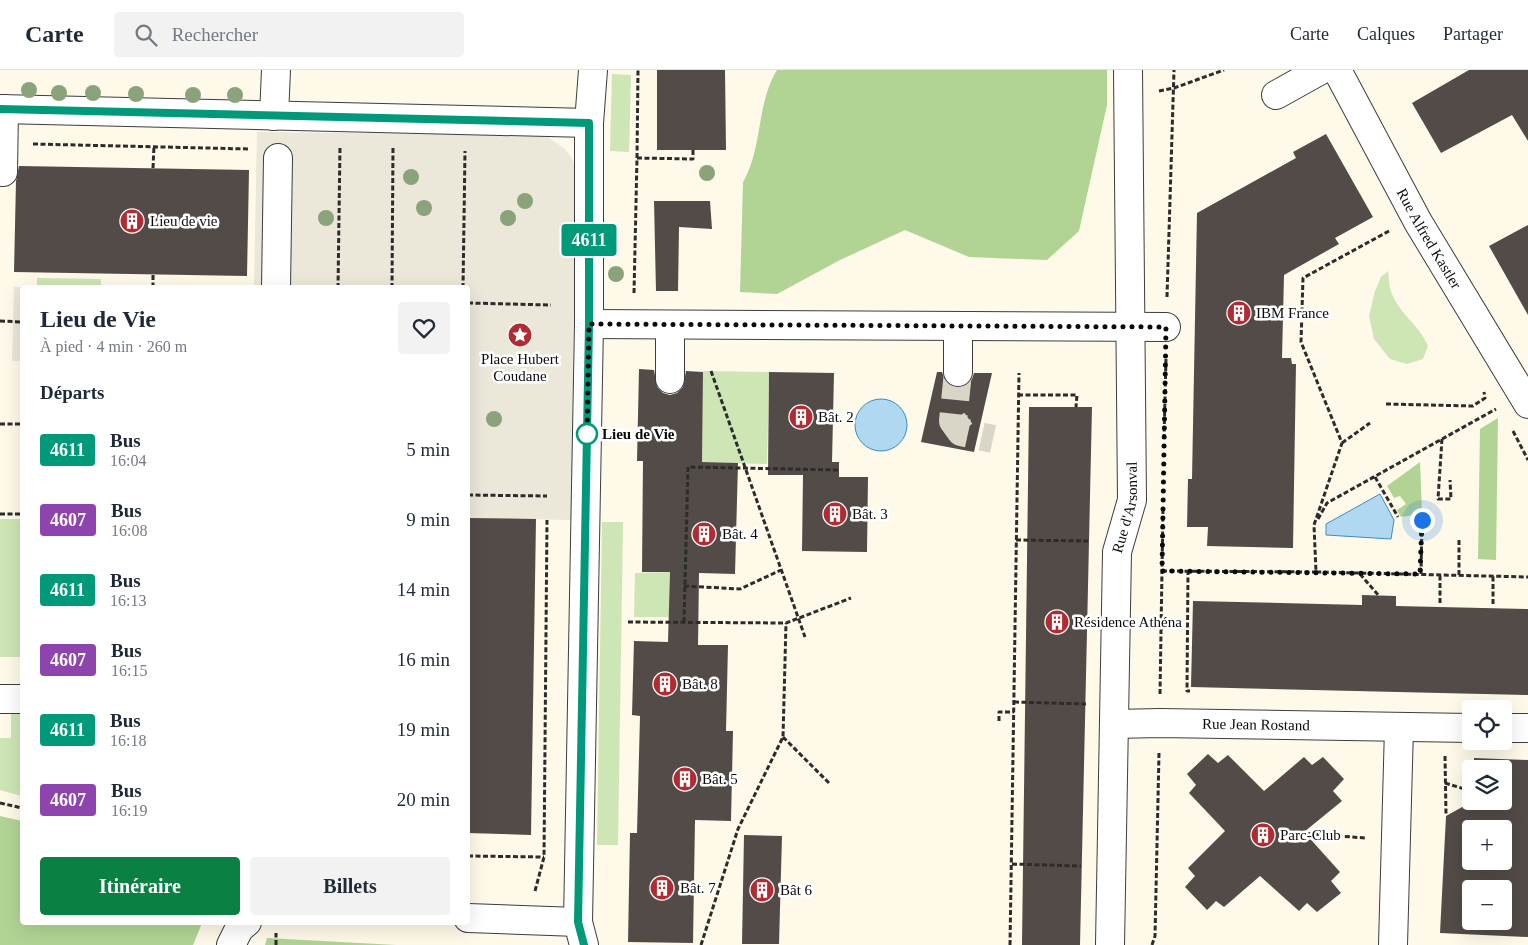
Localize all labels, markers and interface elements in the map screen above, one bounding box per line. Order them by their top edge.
search box [114,12,464,57]
text: Carte [25,21,84,47]
icon: search [132,21,160,49]
text: Rechercher [172,24,258,45]
text: Carte [1290,24,1329,44]
text: Calques [1357,24,1415,44]
text: Partager [1443,24,1503,44]
street label: Rue Alfred Kastler [1394,186,1464,292]
building icon: Lieu de vie [119,208,145,234]
place label: Lieu de vie [150,213,218,229]
line badge: 4611 [554,224,624,256]
text: 4611 [571,230,607,250]
building icon: IBM France [1226,300,1252,326]
button: heart [398,302,450,354]
place label: IBM France [1256,305,1329,321]
text: Lieu de Vie [40,306,156,332]
place icon: Place Hubert Coudane [507,322,533,348]
text: À pied · 4 min · 260 m [40,338,187,355]
place label: Place Hubert Coudane [481,351,560,384]
text: Départs [40,382,104,403]
building icon: Bât. 2 [788,404,814,430]
place label: Bât. 2 [818,409,854,425]
marker: Lieu de Vie [576,423,598,445]
place label: Lieu de Vie [602,426,675,442]
text: Bus [110,430,141,451]
text: 5 min [406,439,450,460]
text: 4611 [50,440,85,460]
text: 16:04 [110,452,146,469]
street label: Rue d'Arsonval [1109,462,1140,555]
text: Bus [111,500,142,521]
building icon: Bât. 3 [822,501,848,527]
place label: Bât. 3 [852,506,888,522]
your location [1410,508,1435,533]
text: 9 min [406,509,450,530]
text: 4607 [50,510,86,530]
building icon: Bât. 4 [691,521,717,547]
text: 16:08 [111,522,147,539]
place label: Bât. 4 [722,526,758,542]
text: Bus [110,570,141,591]
text: 14 min [397,579,450,600]
text: 4611 [50,580,85,600]
text: 16:13 [110,592,146,609]
building icon: Résidence Athéna [1044,609,1070,635]
place label: Résidence Athéna [1074,614,1182,630]
text: Bus [111,640,142,661]
text: 16 min [397,649,450,670]
text: 4607 [50,650,86,670]
text: 16:15 [111,662,147,679]
building icon: Bât. 8 [652,671,678,697]
place label: Bât. 8 [682,676,718,692]
map controls [1462,700,1512,930]
button: locate [1462,700,1512,750]
text: Bus [110,710,141,731]
street label: Rue Jean Rostand [1202,716,1310,733]
text: 19 min [397,719,450,740]
text: 4611 [50,720,85,740]
text: 16:18 [110,732,146,749]
button: layers [1462,760,1512,810]
building icon: Bât. 5 [672,766,698,792]
place label: Bât. 5 [702,771,738,787]
text: Bus [111,780,142,801]
text: 20 min [397,789,450,810]
text: 4607 [50,790,86,810]
text: 16:19 [111,802,147,819]
button: + [1462,820,1512,870]
building icon: Parc-Club [1250,822,1276,848]
place label: Parc-Club [1280,827,1341,843]
button: Itinéraire [40,857,240,915]
button: Billets [250,857,450,915]
building icon: Bât. 7 [649,875,675,901]
building icon: Bât 6 [749,877,775,903]
place label: Bât. 7 [680,880,716,896]
button: − [1462,880,1512,930]
place label: Bât 6 [780,882,813,898]

